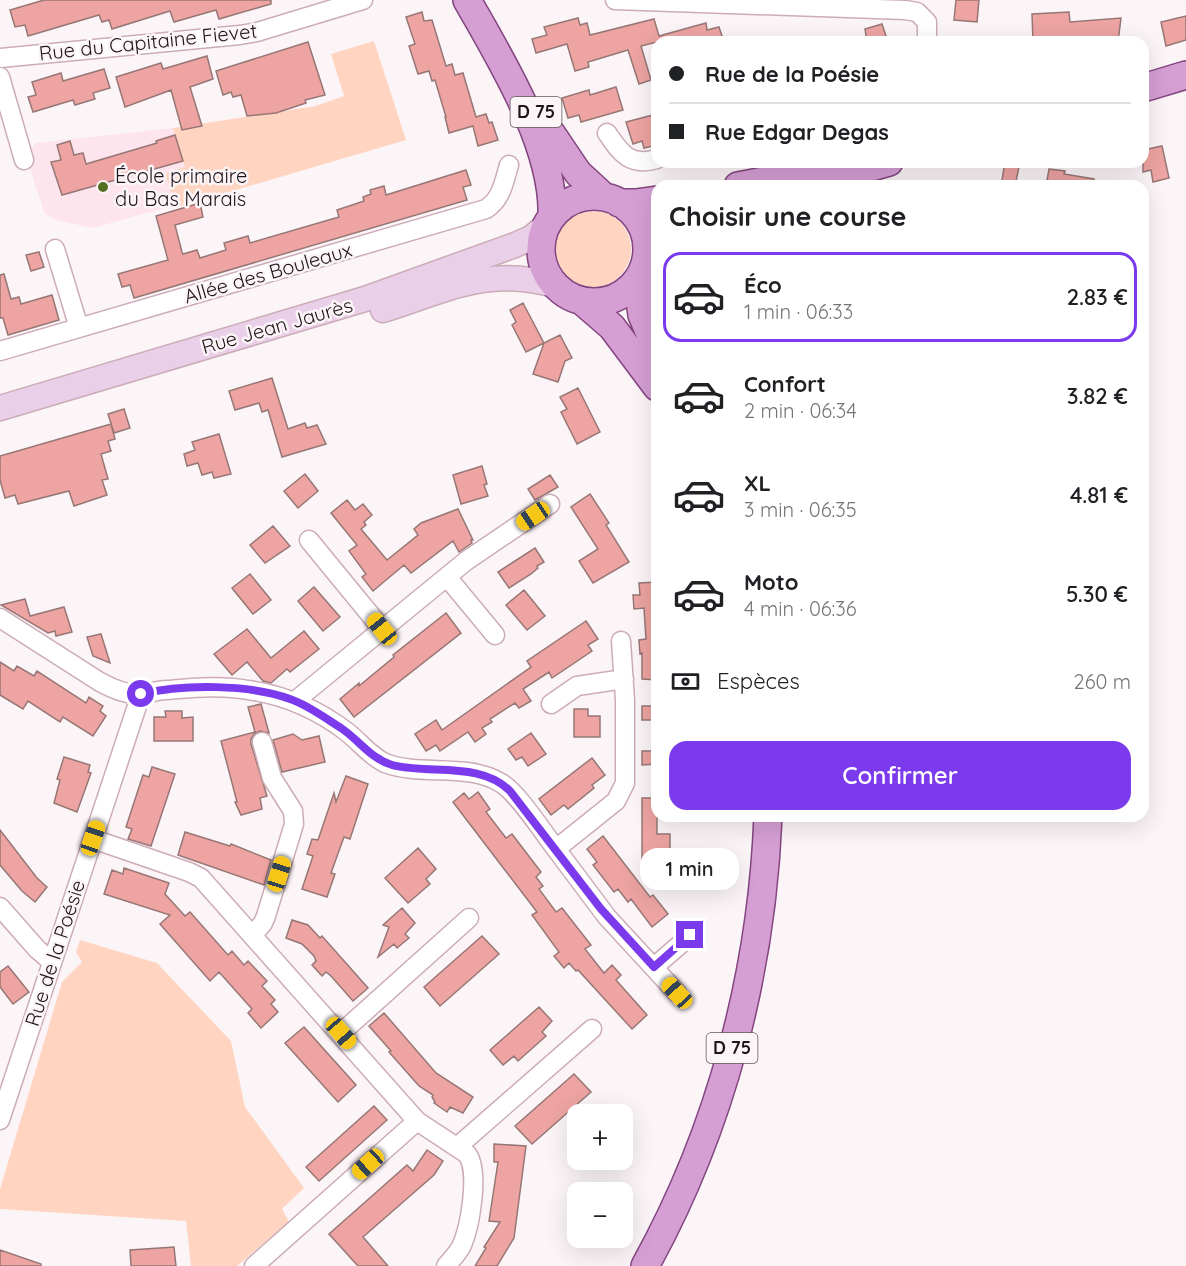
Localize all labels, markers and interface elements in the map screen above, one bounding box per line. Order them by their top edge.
street label: Rue du Capitaine Fievet [38,18,258,65]
text: Rue de la Poésie [705,60,879,88]
road number: D 75 [510,97,562,127]
text: Rue Edgar Degas [705,118,889,146]
place label: École primaire du Bas Marais [115,163,247,211]
marker: École primaire du Bas Marais [96,180,110,194]
text: Choisir une course [669,199,906,233]
street label: Allée des Bouleaux [181,237,355,308]
icon: car [672,270,726,324]
text: Éco [744,271,782,299]
text: 2.83 € [1067,283,1128,311]
street label: Rue Jean Jaurès [198,292,355,359]
text: 1 min · 06:33 [744,299,853,324]
icon: car [672,369,726,423]
text: Confort [744,370,826,398]
text: 3.82 € [1067,382,1128,410]
text: 2 min · 06:34 [744,398,857,423]
icon: car [672,468,726,522]
text: XL [744,469,771,497]
text: 4.81 € [1070,481,1128,509]
text: 3 min · 06:35 [744,497,857,522]
car [513,498,553,534]
icon: car [672,567,726,621]
text: Moto [744,568,798,596]
text: 5.30 € [1066,580,1128,608]
text: 4 min · 06:36 [744,596,857,621]
car [364,609,400,649]
icon: cash [669,665,702,698]
text: Espèces [717,667,800,695]
text: 260 m [1074,669,1131,694]
route start [127,680,154,707]
button: Confirmer [669,741,1131,810]
car [79,818,107,858]
callout: 1 min [640,848,740,890]
car [265,854,293,894]
text: 1 min [666,856,713,881]
street label: Rue de la Poésie [19,876,90,1029]
route end [676,921,703,948]
car [658,974,696,1012]
car [322,1014,360,1052]
road number: D 75 [706,1033,758,1063]
map controls [567,1104,633,1248]
button: + [567,1104,633,1170]
car [349,1145,387,1183]
button: − [567,1182,633,1248]

